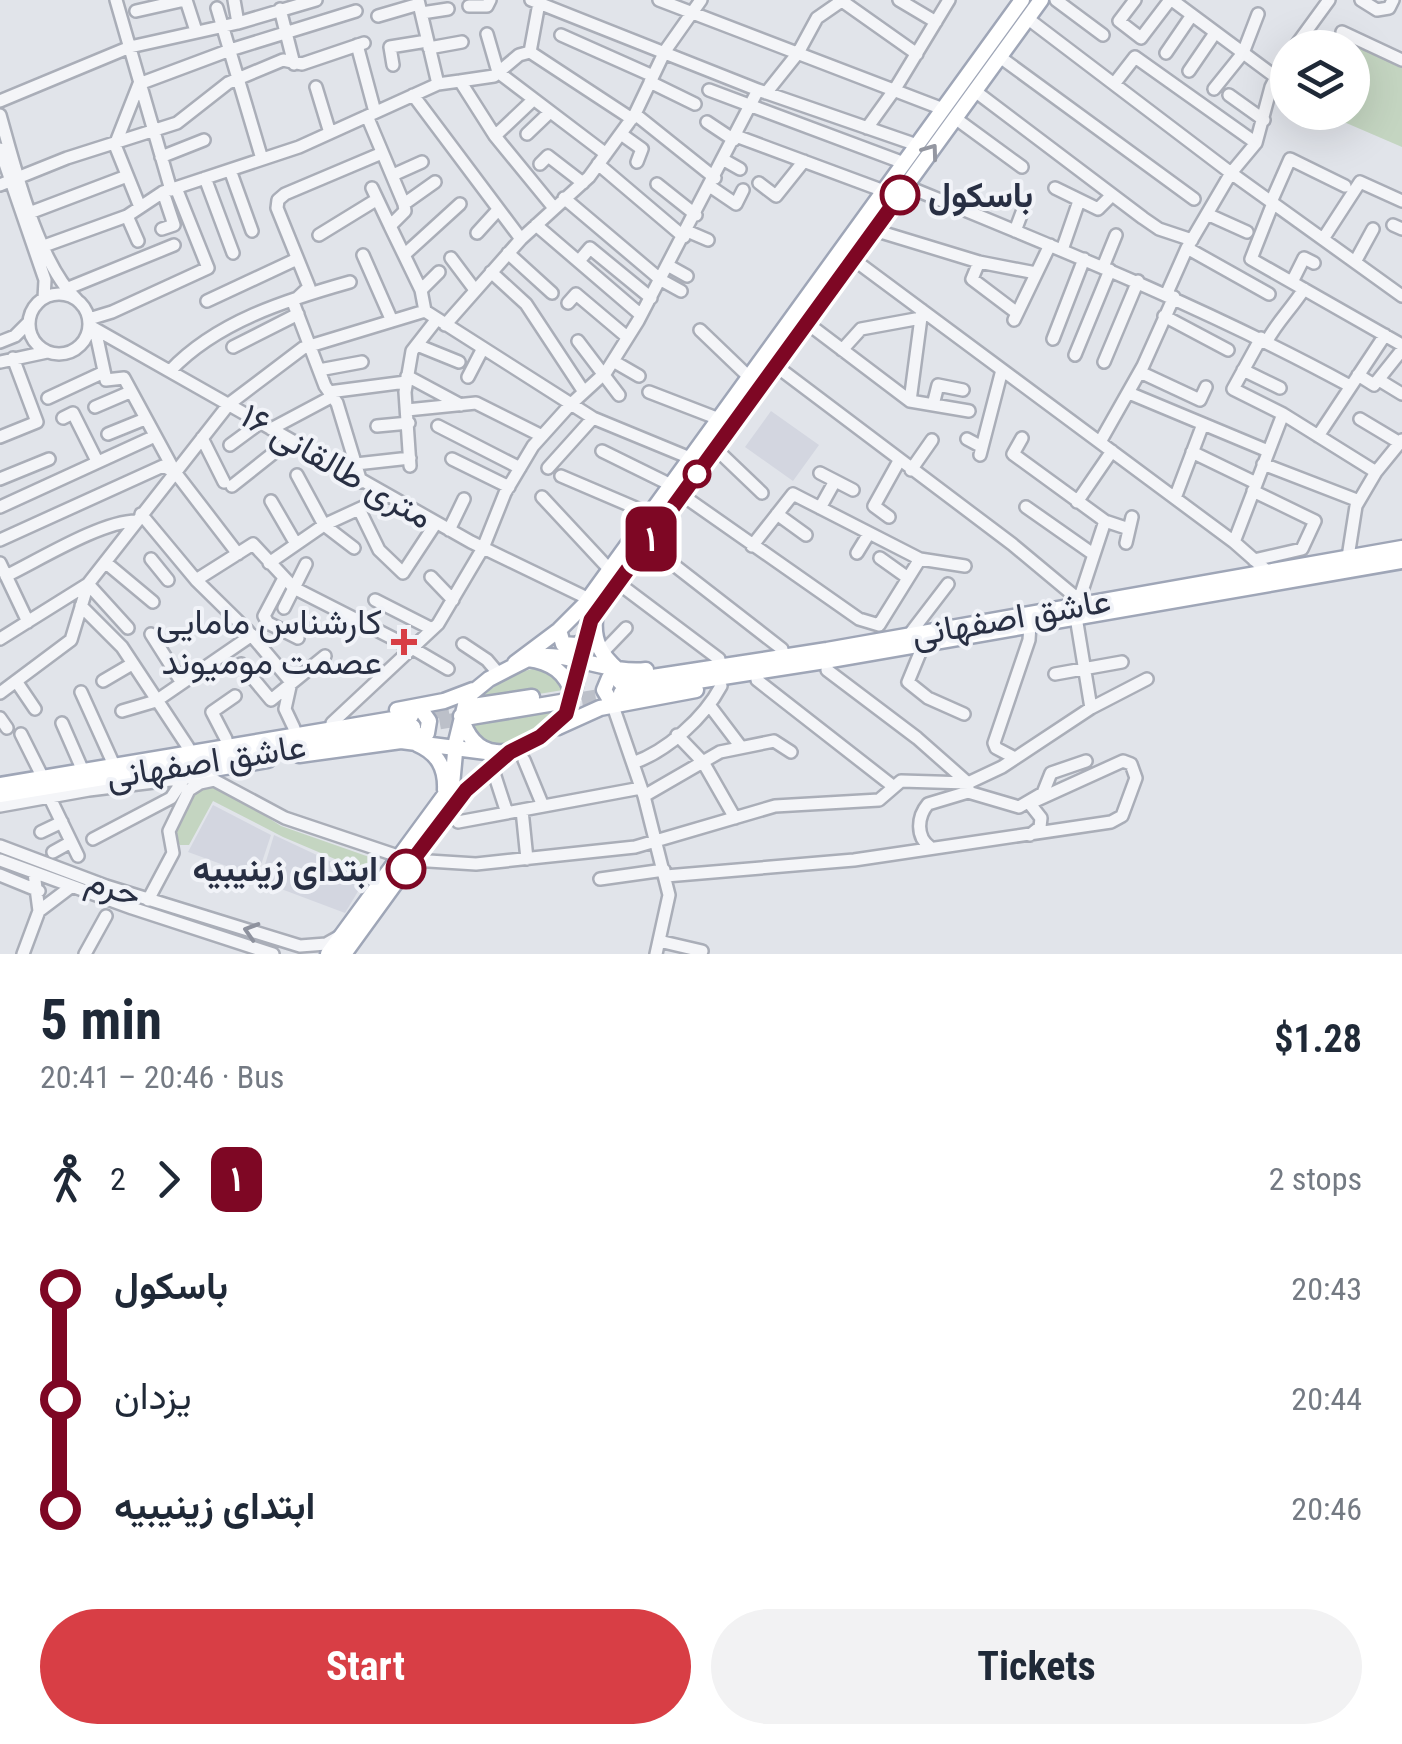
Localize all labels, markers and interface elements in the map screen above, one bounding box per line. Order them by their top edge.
map controls [1270,30,1370,130]
button: layers [1270,30,1370,130]
one-way arrow [920,144,937,162]
place label: باسکول [928,175,1033,217]
marker: باسکول [881,176,919,214]
street label: ۱۶ متری طالقانی [233,395,440,539]
unlabelled marker [684,461,710,487]
line badge: ۱ [618,506,684,572]
text: ۱ [646,519,656,560]
street label: عاشق اصفهانی [908,580,1114,656]
place label: کارشناس مامایی عصمت مومیوند [156,602,382,684]
marker: کارشناس مامایی عصمت مومیوند [391,629,417,655]
street label: عاشق اصفهانی [104,726,309,798]
place label: ابتدای زینیبیه [193,849,378,891]
marker: ابتدای زینیبیه [387,850,425,888]
street label: حرم [80,859,147,918]
one-way arrow [243,922,260,943]
text: 5 min [40,988,162,1052]
text: $1.28 [1274,1017,1362,1061]
text: 20:41 – 20:46 · Bus [40,1058,284,1096]
icon: walk [40,1152,95,1207]
icon: forward [141,1152,196,1207]
text: ۱ [231,1159,242,1200]
text: 2 [110,1160,126,1198]
text: 2 stops [1269,1160,1362,1198]
text: باسکول [114,1264,228,1308]
text: 20:43 [1291,1270,1362,1308]
text: یزدان [114,1374,192,1418]
text: 20:44 [1291,1380,1362,1418]
text: ابتدای زینیبیه [114,1484,315,1528]
text: 20:46 [1291,1490,1362,1528]
button: Start [40,1609,691,1724]
button: Tickets [711,1609,1362,1724]

